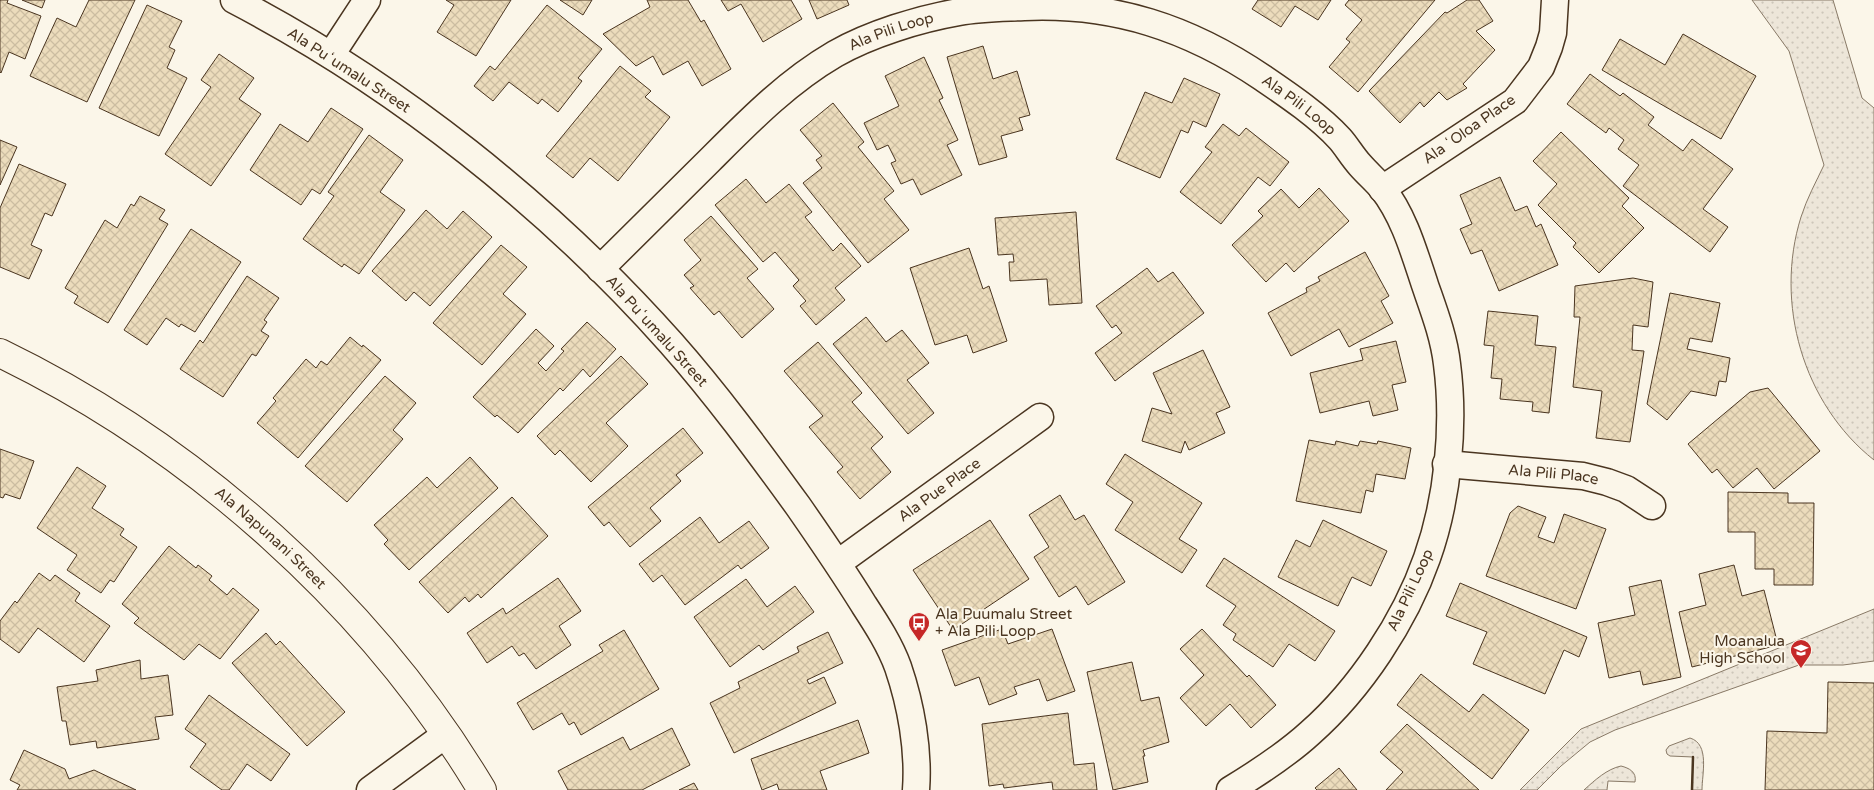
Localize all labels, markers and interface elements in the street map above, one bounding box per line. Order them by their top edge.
street label: Ala Pili Loop [846,9,935,54]
street label: Ala Puʻumalu Street [284,23,414,117]
street label: Ala Pili Loop [1258,71,1340,139]
street label: Ala ʻOloa Place [1419,90,1519,168]
street label: Ala Puʻumalu Street [602,272,712,390]
street label: Ala Pue Place [895,454,984,526]
street label: Ala Pili Place [1507,460,1601,489]
street label: Ala Napunani Street [211,483,330,593]
street label: Ala Pili Loop [1383,546,1437,634]
place label: Ala Puumalu Street + Ala Pili Loop [935,605,1073,640]
bus stop icon: Ala Puumalu Street + Ala Pili Loop [907,611,931,642]
place label: Moanalua High School [1699,632,1785,667]
school or university icon: Moanalua High School [1789,638,1813,669]

